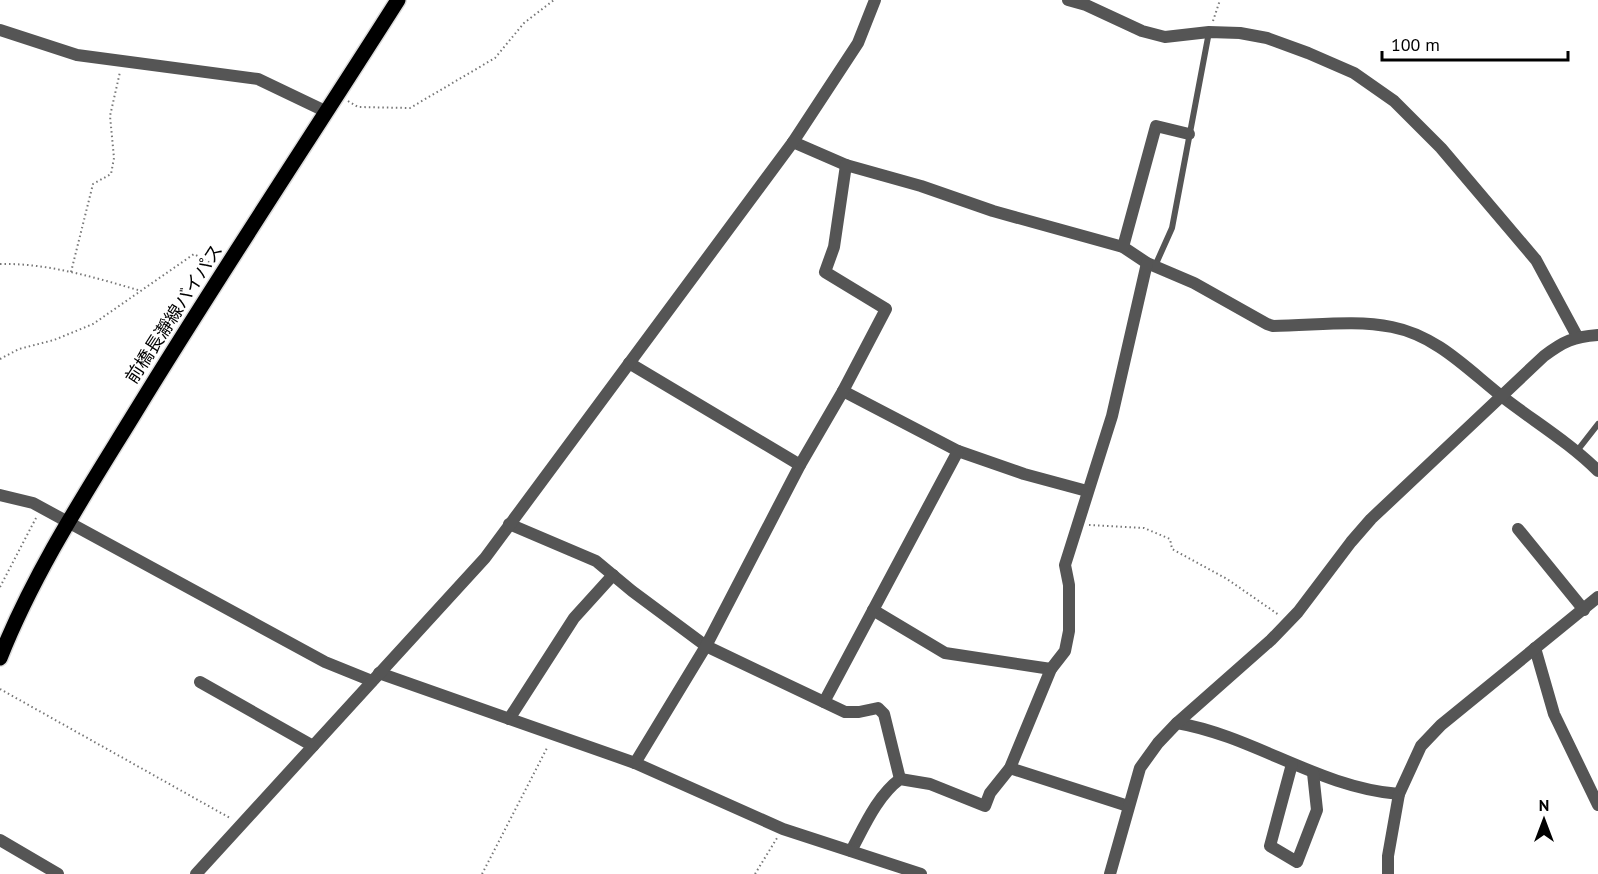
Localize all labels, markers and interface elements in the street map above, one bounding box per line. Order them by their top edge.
scale bar [1382,24,1568,62]
text: 100 m [1391,33,1440,56]
street label: 前橋長瀞線バイパス [120,240,227,388]
north arrow [1514,790,1574,850]
text: N [1539,795,1549,815]

